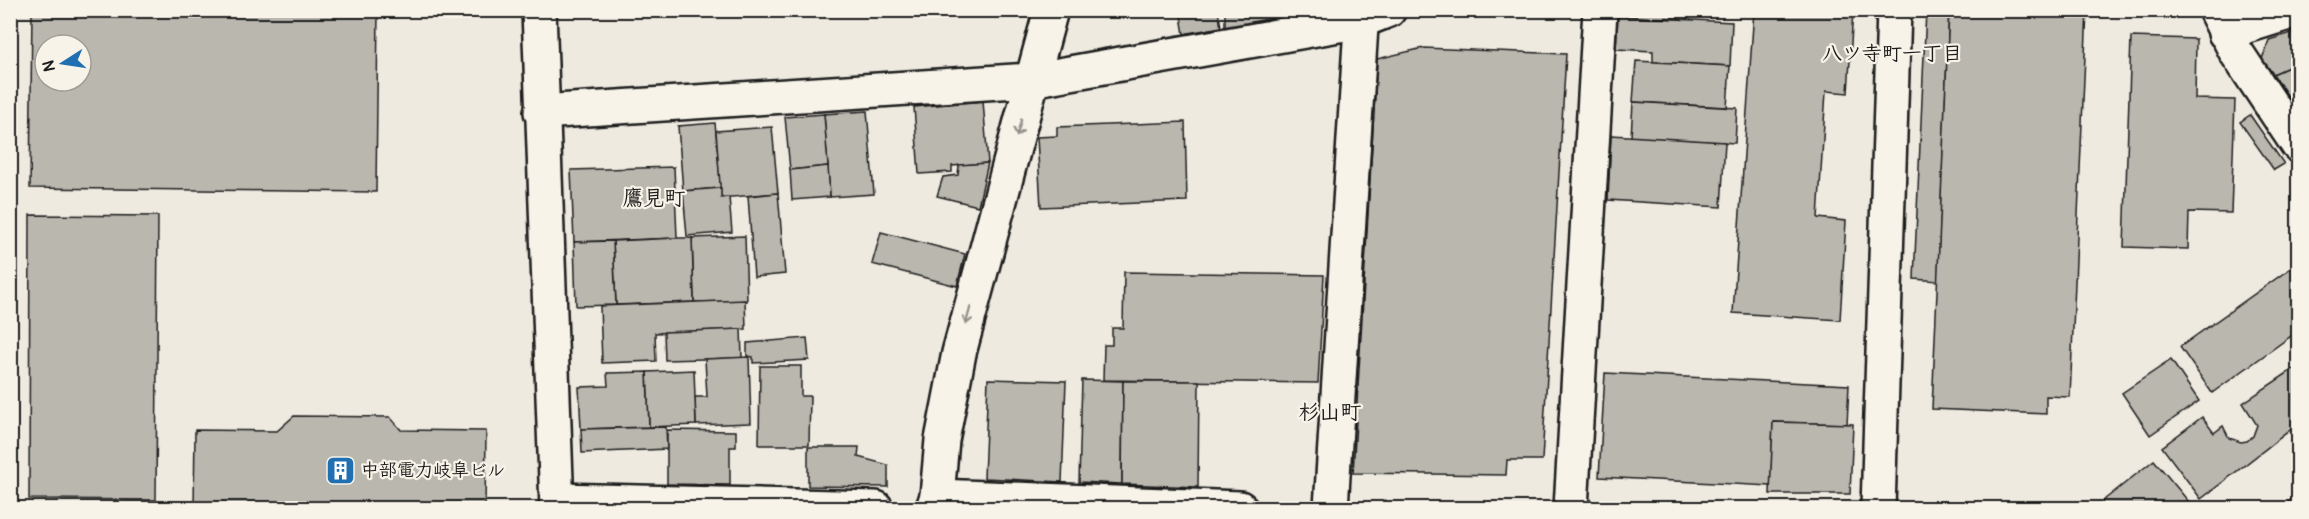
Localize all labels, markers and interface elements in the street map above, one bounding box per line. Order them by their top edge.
north arrow [33,33,93,93]
district label: 八ツ寺町一丁目 [1822,41,1962,66]
text: N [38,58,60,73]
one-way arrow [1012,118,1024,137]
district label: 鷹見町 [623,185,686,212]
one-way arrow [962,306,974,325]
district label: 杉山町 [1299,399,1362,426]
building icon: 中部電力岐阜ビル [324,454,356,486]
place label: 中部電力岐阜ビル [361,459,505,482]

